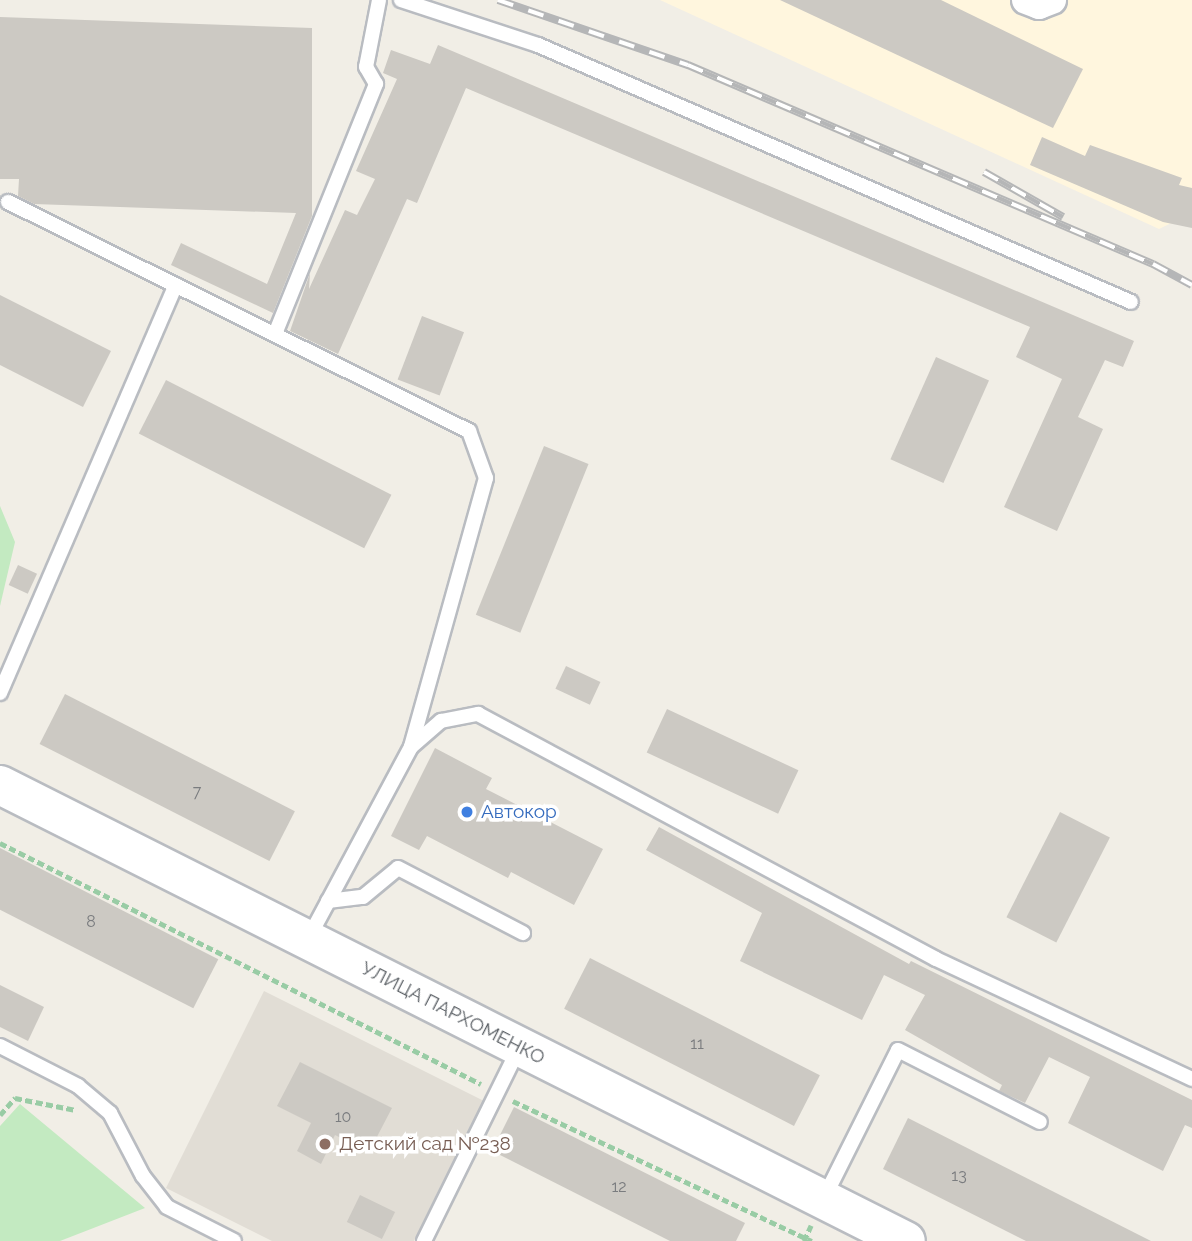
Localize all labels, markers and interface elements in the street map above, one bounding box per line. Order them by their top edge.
house number: 7 [193,782,201,802]
place label: Автокор [481,801,557,823]
marker: Автокор [459,804,475,820]
house number: 8 [86,912,96,932]
street label: УЛИЦА ПАРХОМЕНКО [357,957,549,1069]
house number: 11 [690,1034,704,1054]
house number: 10 [335,1107,351,1127]
place label: Детский сад №238 [339,1133,511,1155]
marker: Детский сад №238 [317,1136,333,1152]
house number: 13 [951,1166,967,1186]
house number: 12 [611,1177,627,1197]

